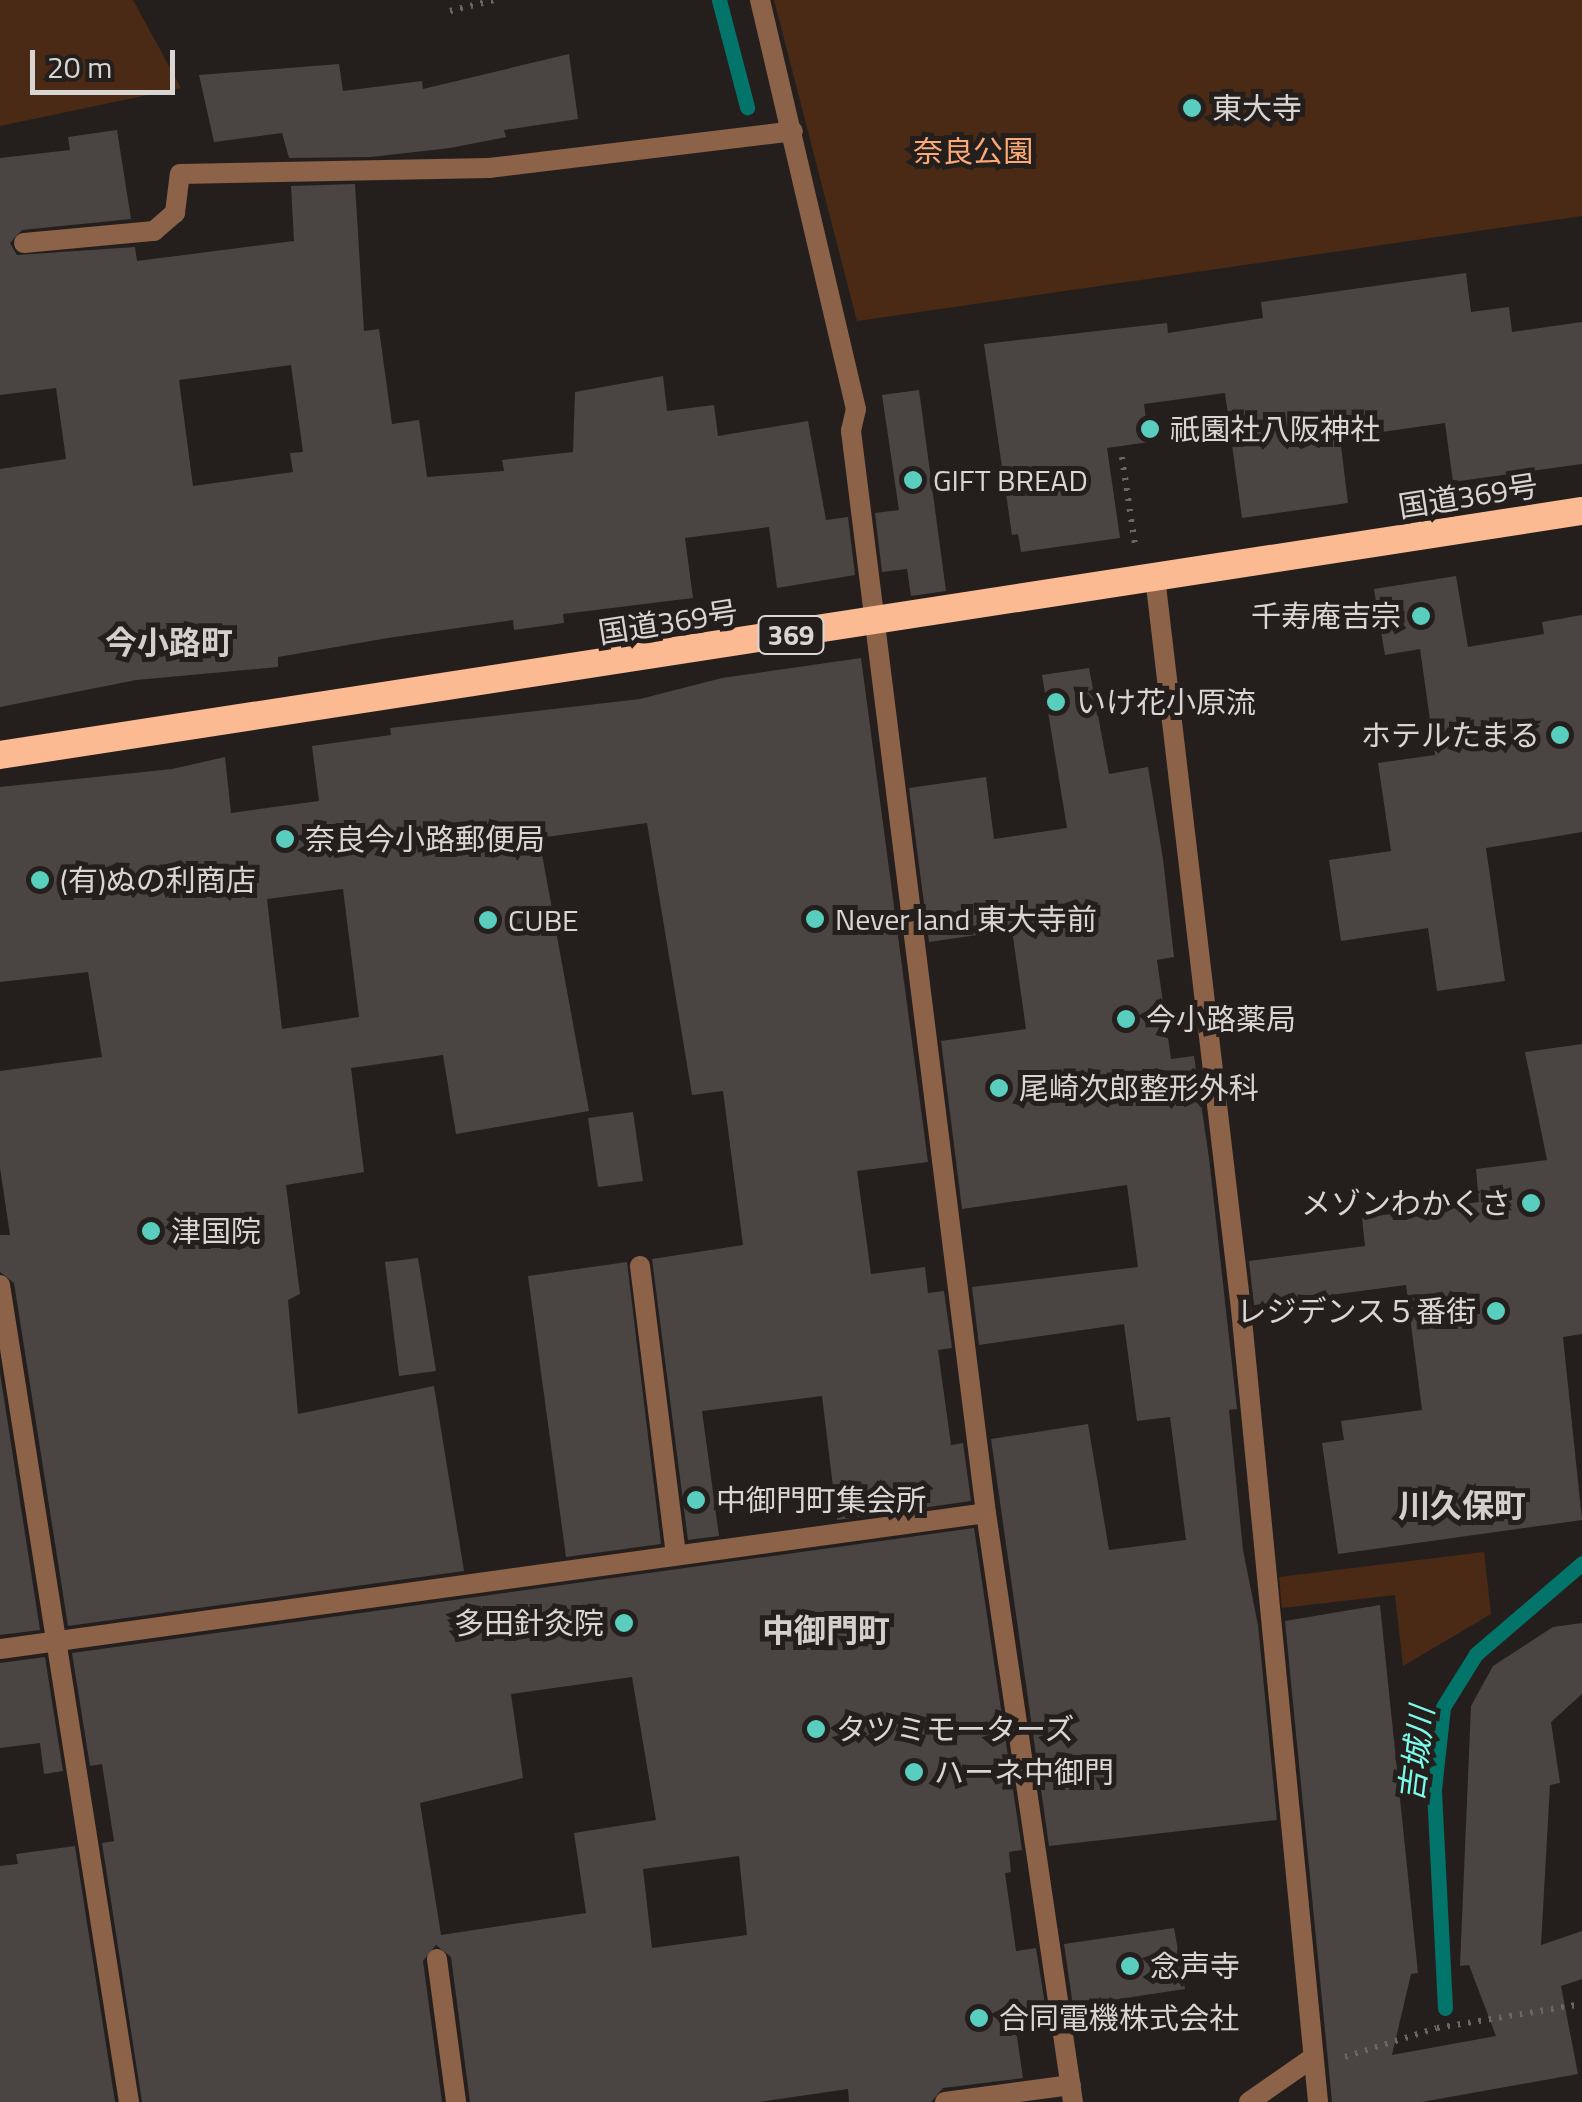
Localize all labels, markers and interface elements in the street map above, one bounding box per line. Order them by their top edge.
scale bar [35,30,180,92]
text: 20 m [47,44,112,90]
place label: 東大寺 [1212,90,1302,126]
marker: 東大寺 [1181,97,1203,119]
park label: 奈良公園 [913,133,1033,169]
place label: 祇園社八阪神社 [1170,411,1380,447]
marker: 祇園社八阪神社 [1139,418,1161,440]
place label: GIFT BREAD [933,462,1088,498]
street label: 国道369号 [1396,467,1540,525]
marker: GIFT BREAD [902,469,924,491]
street label: 国道369号 [596,593,740,651]
place label: 千寿庵吉宗 [1251,598,1401,634]
marker: 千寿庵吉宗 [1410,605,1432,627]
road number: 369 [756,612,826,658]
district label: 今小路町 [105,623,233,661]
place label: いけ花小原流 [1076,684,1256,720]
marker: いけ花小原流 [1045,691,1067,713]
place label: ホテルたまる [1360,717,1540,753]
marker: ホテルたまる [1549,724,1571,746]
place label: 奈良今小路郵便局 [305,821,545,857]
marker: 奈良今小路郵便局 [274,828,296,850]
place label: (有)ぬの利商店 [60,862,256,898]
marker: (有)ぬの利商店 [29,869,51,891]
place label: Never land 東大寺前 [835,901,1097,937]
place label: CUBE [508,902,579,938]
marker: Never land 東大寺前 [804,908,826,930]
marker: CUBE [477,909,499,931]
place label: 今小路薬局 [1146,1001,1296,1037]
marker: 今小路薬局 [1115,1008,1137,1030]
place label: 尾崎次郎整形外科 [1019,1070,1259,1106]
marker: 尾崎次郎整形外科 [988,1077,1010,1099]
place label: メゾンわかくさ [1301,1185,1511,1221]
marker: メゾンわかくさ [1520,1192,1542,1214]
place label: 津国院 [171,1213,261,1249]
marker: 津国院 [140,1220,162,1242]
place label: レジデンス５番街 [1236,1293,1476,1329]
marker: レジデンス５番街 [1485,1300,1507,1322]
place label: 中御門町集会所 [716,1482,926,1518]
district label: 川久保町 [1398,1486,1526,1524]
marker: 中御門町集会所 [685,1489,707,1511]
place label: 多田針灸院 [454,1605,604,1641]
district label: 中御門町 [762,1611,890,1649]
marker: 多田針灸院 [613,1612,635,1634]
water label: 吉城川 [1391,1704,1441,1804]
place label: タツミモーターズ [836,1711,1076,1747]
marker: タツミモーターズ [805,1718,827,1740]
place label: ハーネ中御門 [934,1754,1114,1790]
marker: ハーネ中御門 [903,1761,925,1783]
place label: 念声寺 [1150,1948,1240,1984]
marker: 念声寺 [1119,1955,1141,1977]
place label: 合同電機株式会社 [999,2000,1239,2036]
marker: 合同電機株式会社 [968,2007,990,2029]

